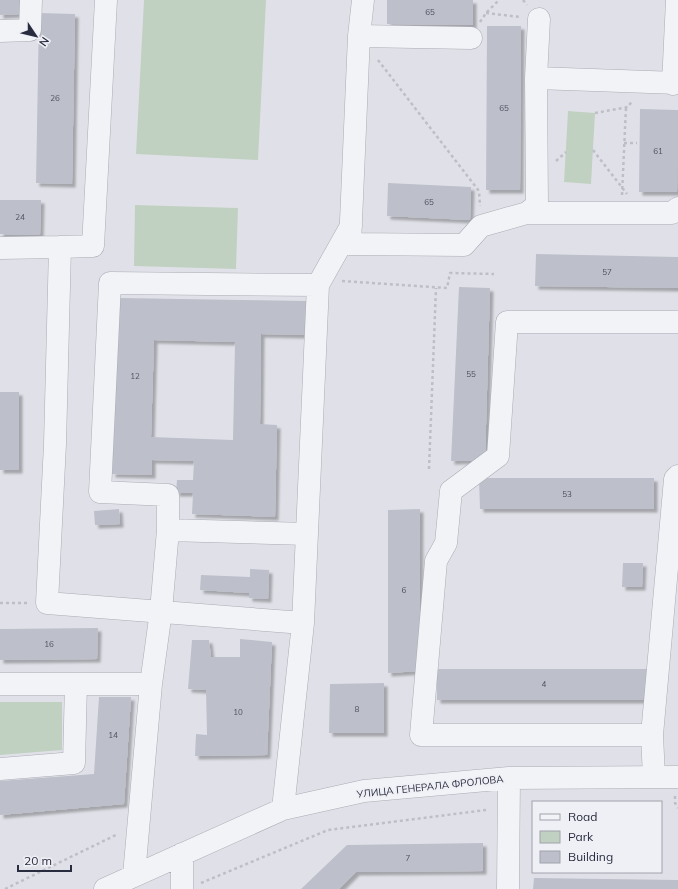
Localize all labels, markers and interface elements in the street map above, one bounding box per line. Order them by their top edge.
house number: 65 [425,7,435,17]
north arrow [16,16,56,56]
text: N [36,34,52,49]
house number: 26 [50,93,60,103]
house number: 65 [499,103,509,113]
house number: 61 [653,146,663,156]
house number: 65 [424,197,434,207]
house number: 24 [15,212,25,222]
house number: 57 [602,267,612,277]
house number: 55 [466,369,476,379]
house number: 12 [130,371,140,381]
house number: 53 [562,489,572,499]
house number: 6 [402,585,407,595]
house number: 16 [44,639,54,649]
house number: 4 [542,679,547,689]
house number: 8 [355,704,360,714]
house number: 10 [233,707,243,717]
house number: 14 [108,730,118,740]
street label: УЛИЦА ГЕНЕРАЛА ФРОЛОВА [355,772,505,801]
legend [532,801,662,873]
text: Road [568,809,597,824]
text: Park [568,829,594,844]
scale bar [18,847,71,873]
text: Building [568,849,613,864]
text: 20 m [24,853,52,868]
house number: 7 [406,853,411,863]

